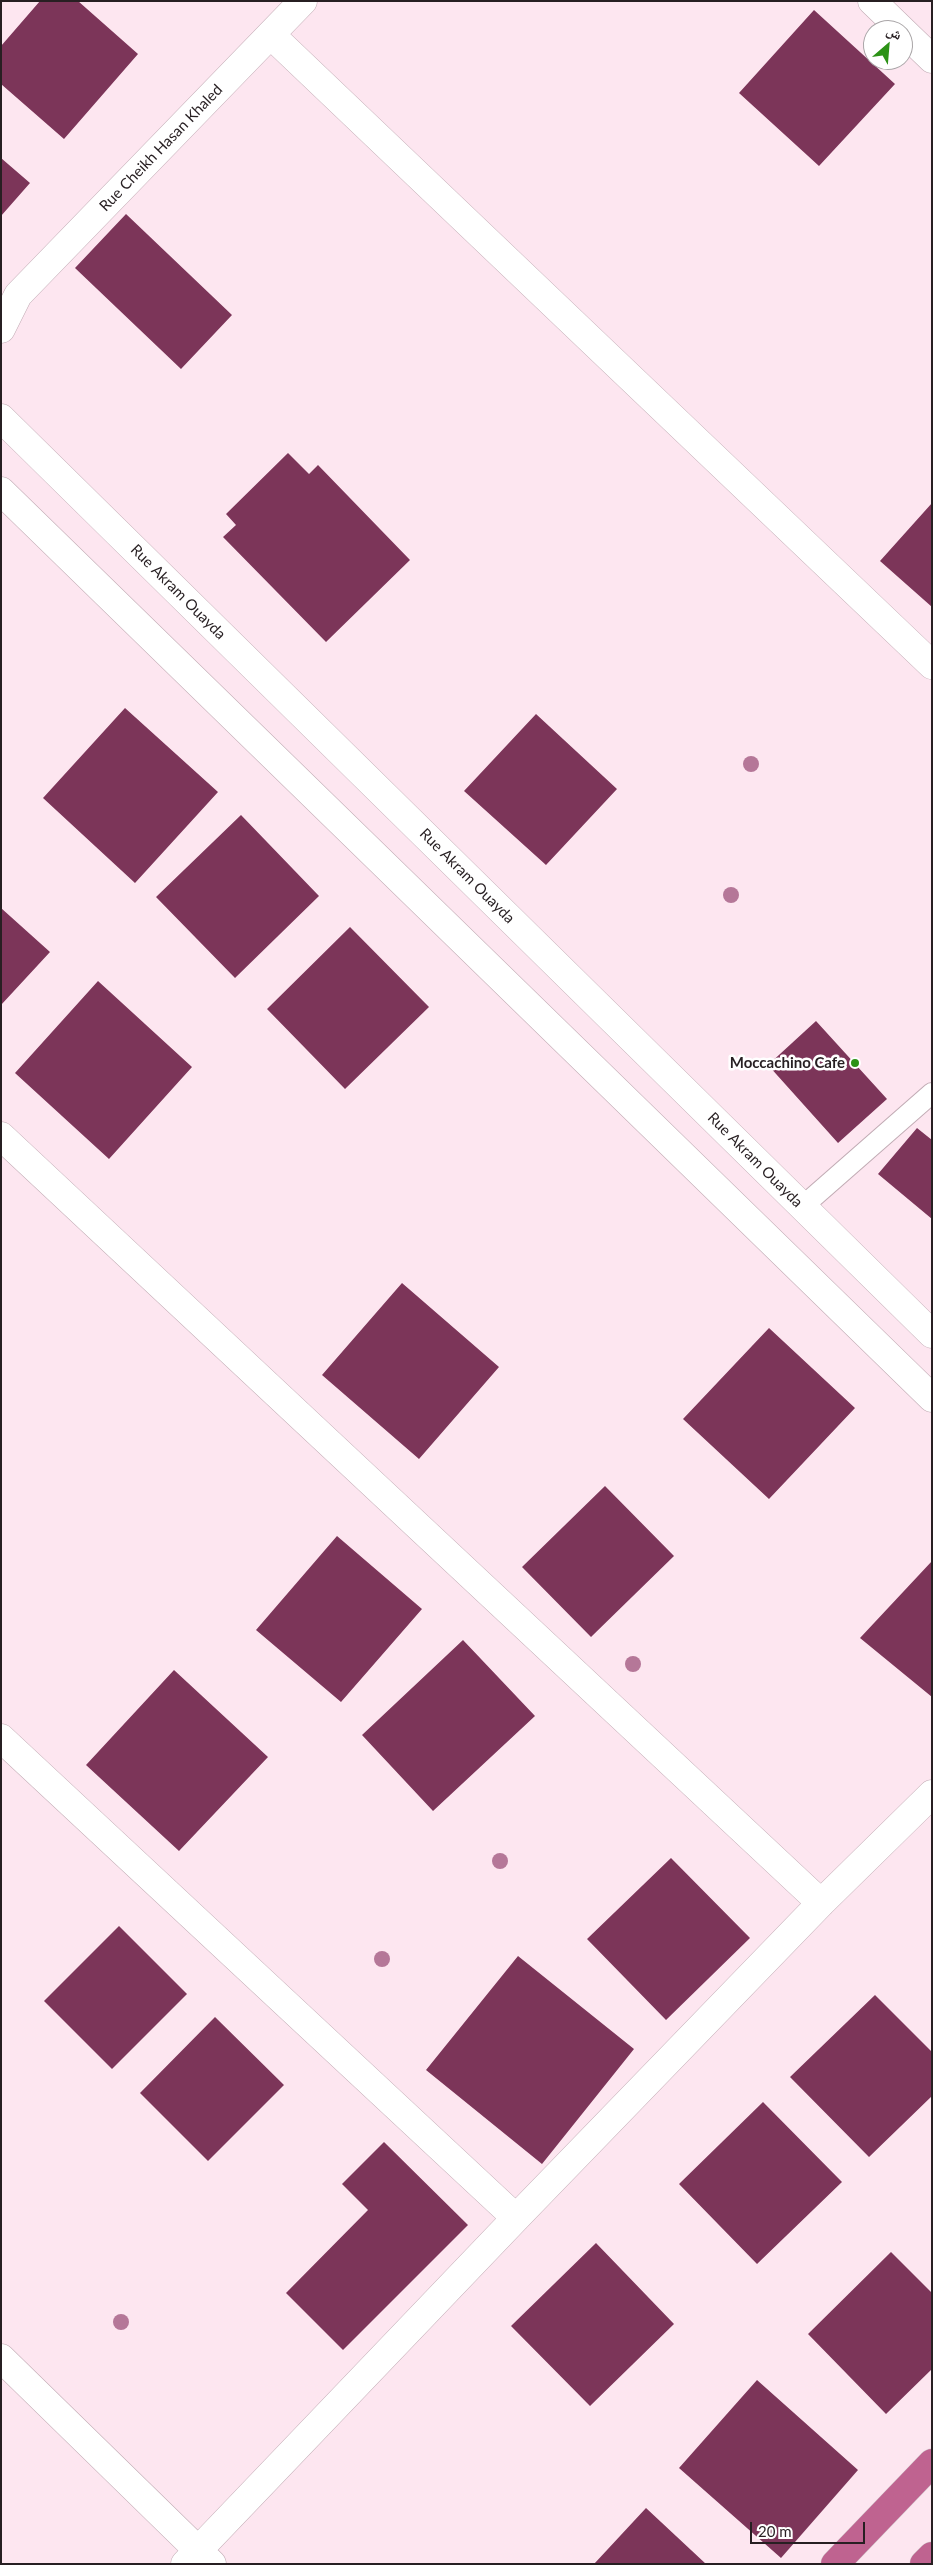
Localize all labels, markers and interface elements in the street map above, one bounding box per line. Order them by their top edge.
north arrow [863,20,913,70]
text: ش [884,21,905,43]
street label: Rue Cheikh Hasan Khaled [96,81,226,215]
street label: Rue Akram Ouayda [127,541,229,643]
street label: Rue Akram Ouayda [416,825,518,927]
place label: Moccachino Cafe [730,1054,845,1072]
marker: Moccachino Cafe [849,1057,861,1069]
street label: Rue Akram Ouayda [704,1109,806,1211]
scale bar [753,2512,868,2544]
text: 20 m [758,2522,792,2540]

